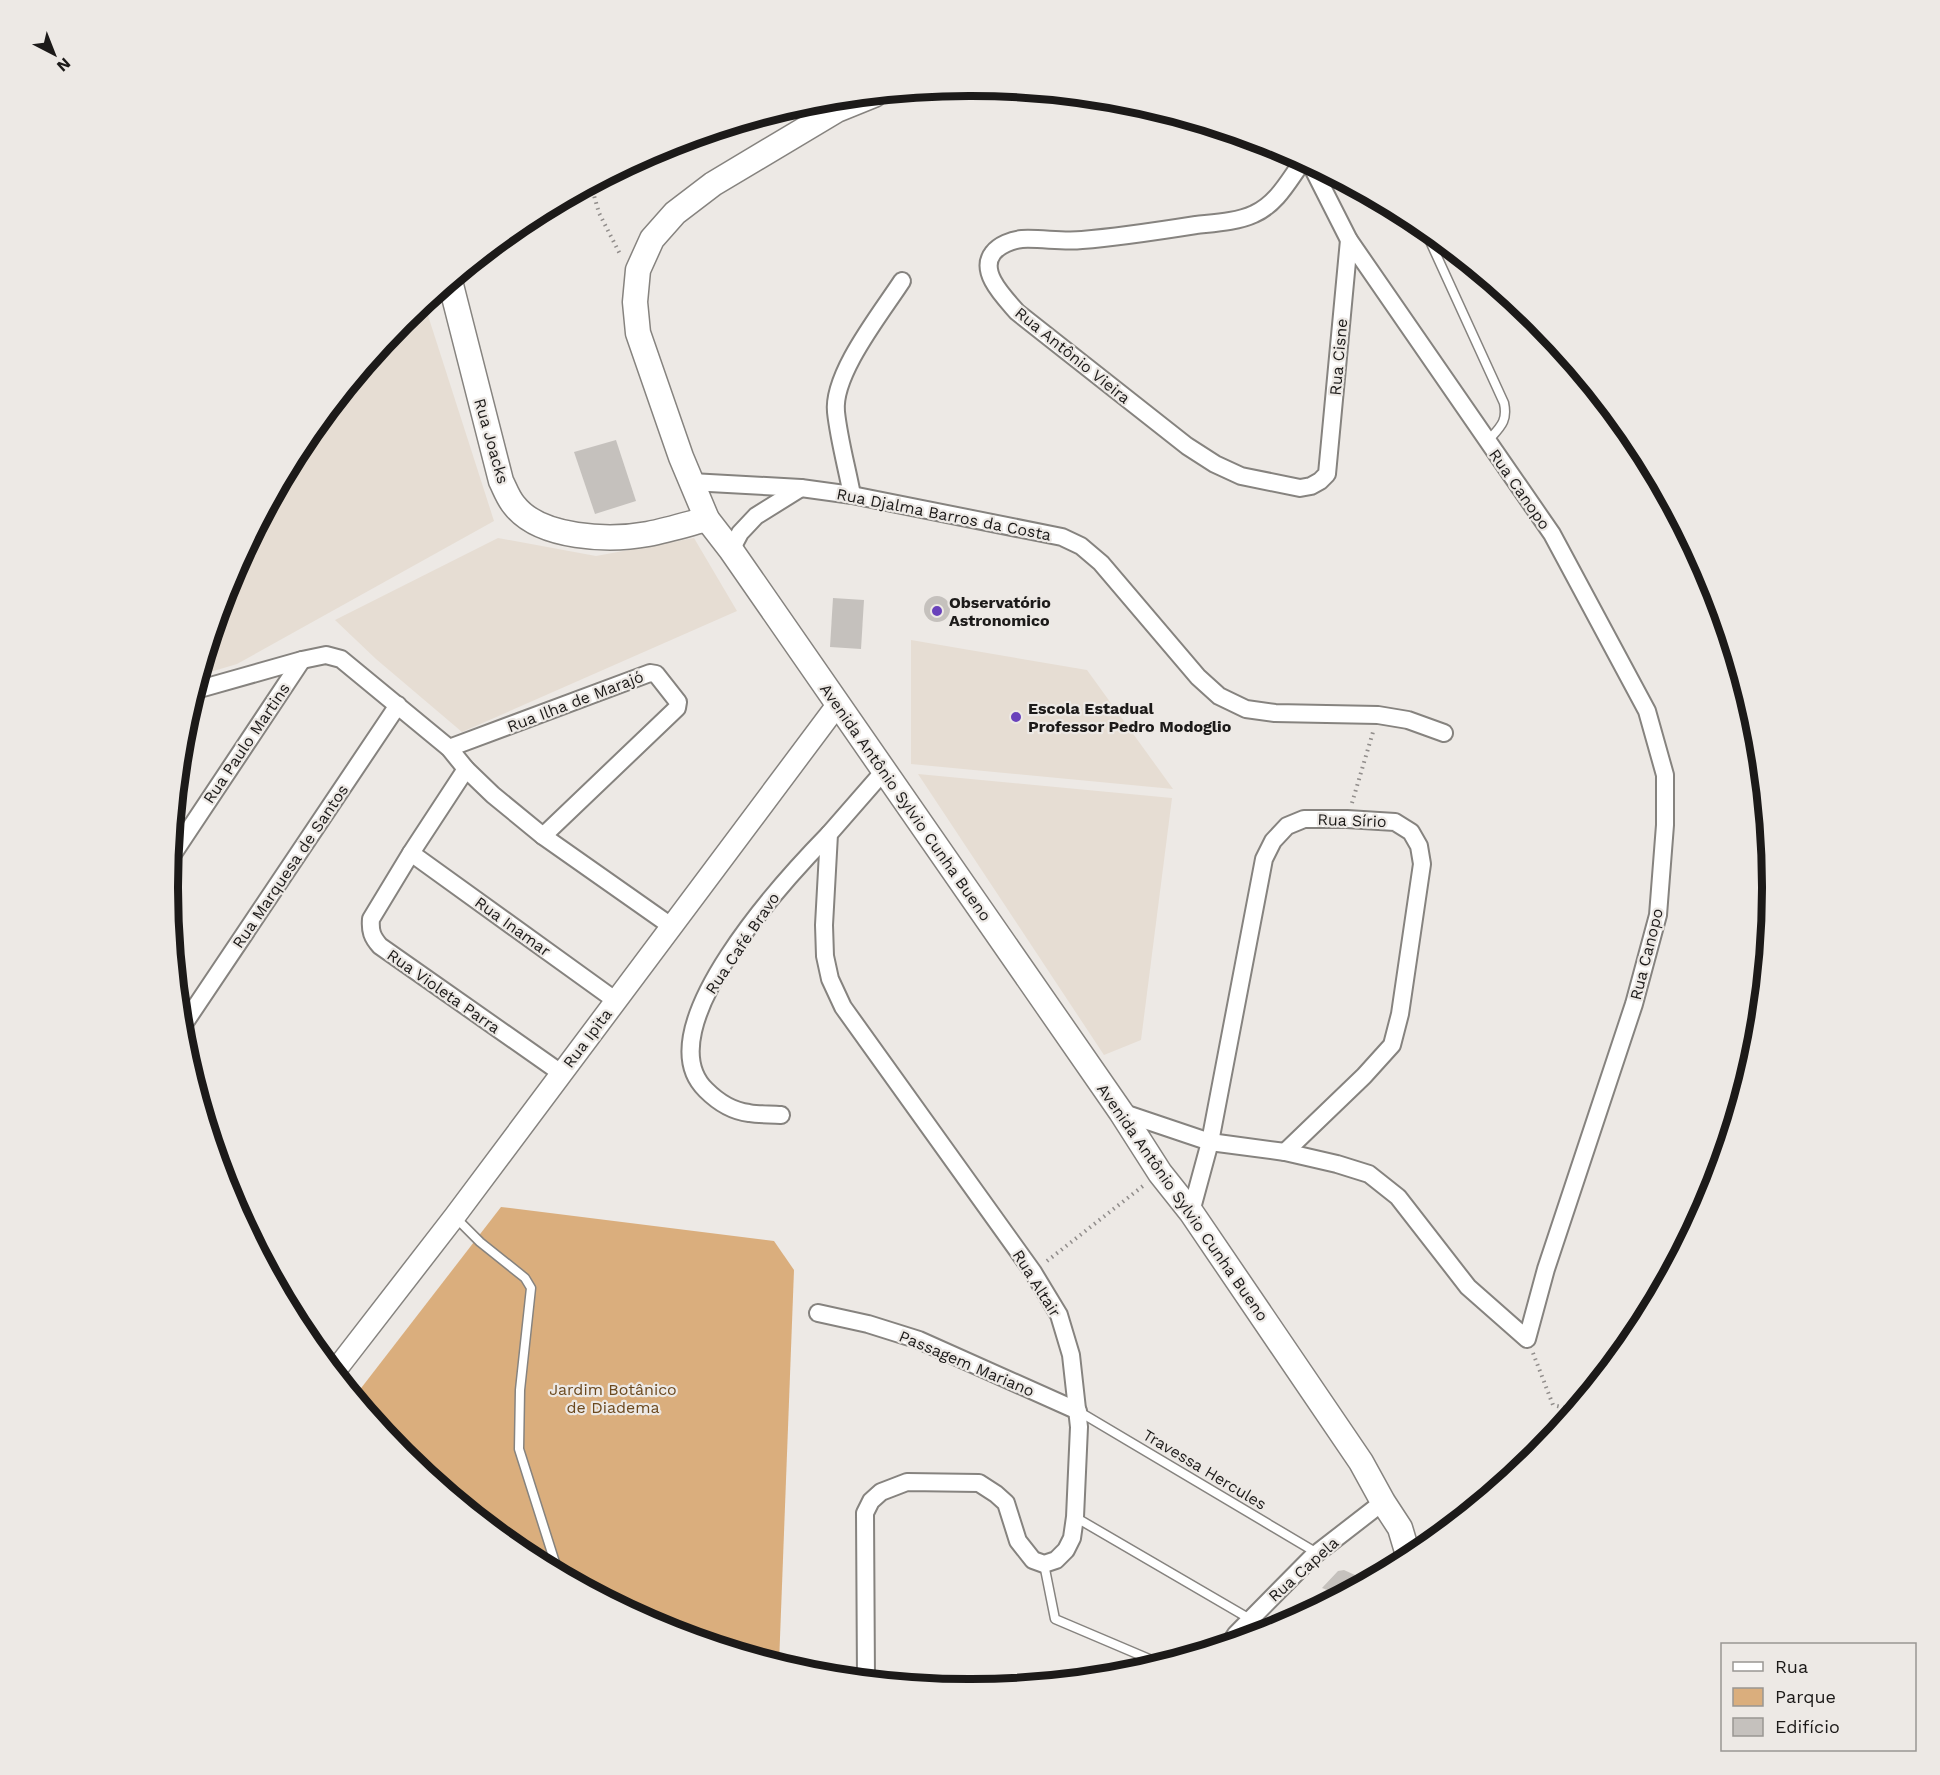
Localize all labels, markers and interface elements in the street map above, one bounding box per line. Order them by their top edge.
north arrow [24,24,84,84]
text: N [53,54,74,76]
street label: Rua Antônio Vieira [1011,303,1134,408]
street label: Rua Cisne [1326,318,1351,396]
street label: Rua Joacks [470,396,513,486]
street label: Rua Canopo [1485,445,1554,533]
street label: Rua Djalma Barros da Costa [835,484,1053,545]
place label: Observatório Astronomico [949,593,1051,630]
marker: Observatório Astronomico [930,604,944,618]
street label: Rua Ilha de Marajó [504,667,646,736]
street label: Rua Paulo Martins [199,679,294,807]
street label: Avenida Antônio Sylvio Cunha Bueno [816,680,995,925]
place label: Escola Estadual Professor Pedro Modoglio [1028,699,1232,736]
marker: Escola Estadual Professor Pedro Modoglio [1009,710,1023,724]
street label: Rua Marquesa de Santos [228,781,352,952]
street label: Rua Sírio [1317,810,1387,831]
street label: Rua Café Bravo [701,889,783,998]
street label: Rua Inamar [471,893,555,961]
street label: Rua Canopo [1626,906,1667,1002]
street label: Rua Violeta Parra [384,945,504,1038]
street label: Rua Ipita [559,1005,616,1072]
street label: Avenida Antônio Sylvio Cunha Bueno [1093,1080,1272,1325]
street label: Rua Altair [1009,1246,1065,1321]
street label: Passagem Mariano [896,1326,1037,1401]
park label: Jardim Botânico de Diadema [549,1380,677,1417]
street label: Travessa Hercules [1140,1425,1270,1514]
street label: Rua Capela [1264,1533,1342,1606]
legend [1721,1643,1916,1751]
text: Rua [1775,1656,1808,1677]
text: Parque [1775,1686,1836,1707]
text: Edifício [1775,1716,1840,1737]

